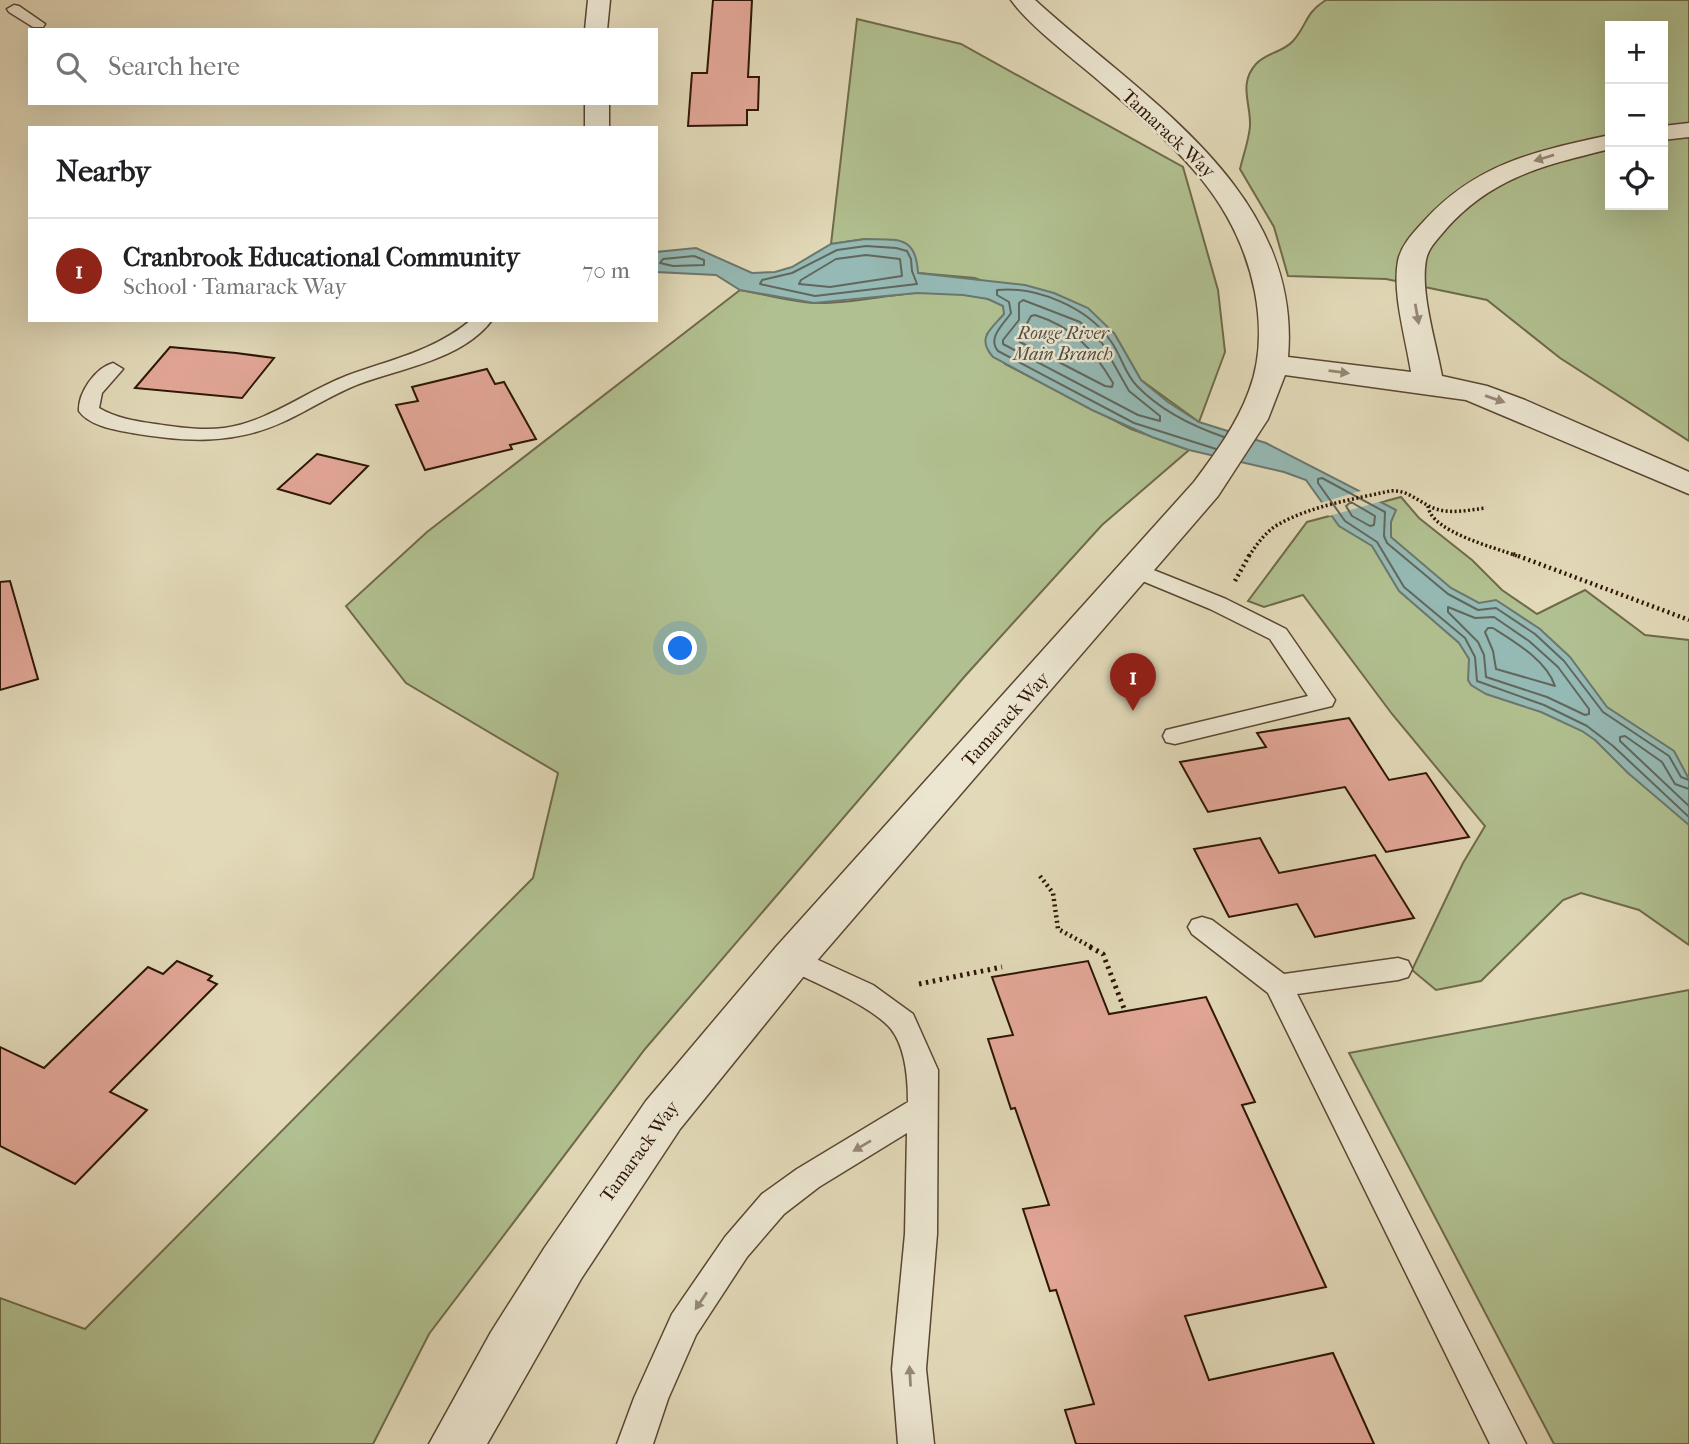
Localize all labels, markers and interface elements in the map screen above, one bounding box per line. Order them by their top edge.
map controls [1605,21,1668,210]
button: + [1605,21,1668,84]
search box [28,28,658,105]
icon: search [52,48,90,86]
text: Search here [108,51,240,82]
button: − [1605,84,1668,147]
street label: Tamarack Way [1117,85,1220,183]
button: locate [1605,147,1668,210]
one-way arrow [1533,153,1554,164]
text: Nearby [56,154,151,189]
text: Cranbrook Educational Community [123,242,520,273]
text: 1 [75,257,83,284]
text: 70 m [582,257,630,284]
text: School · Tamarack Way [123,273,347,300]
one-way arrow [1412,303,1423,325]
water label: Rouge River Main Branch [1011,323,1113,365]
one-way arrow [1329,367,1351,378]
one-way arrow [1484,394,1505,405]
your location [663,631,697,665]
pin: 1 [1110,653,1156,711]
street label: Tamarack Way [958,667,1055,771]
street label: Tamarack Way [596,1096,684,1206]
one-way arrow [853,1139,872,1152]
one-way arrow [694,1291,707,1310]
one-way arrow [904,1365,915,1387]

